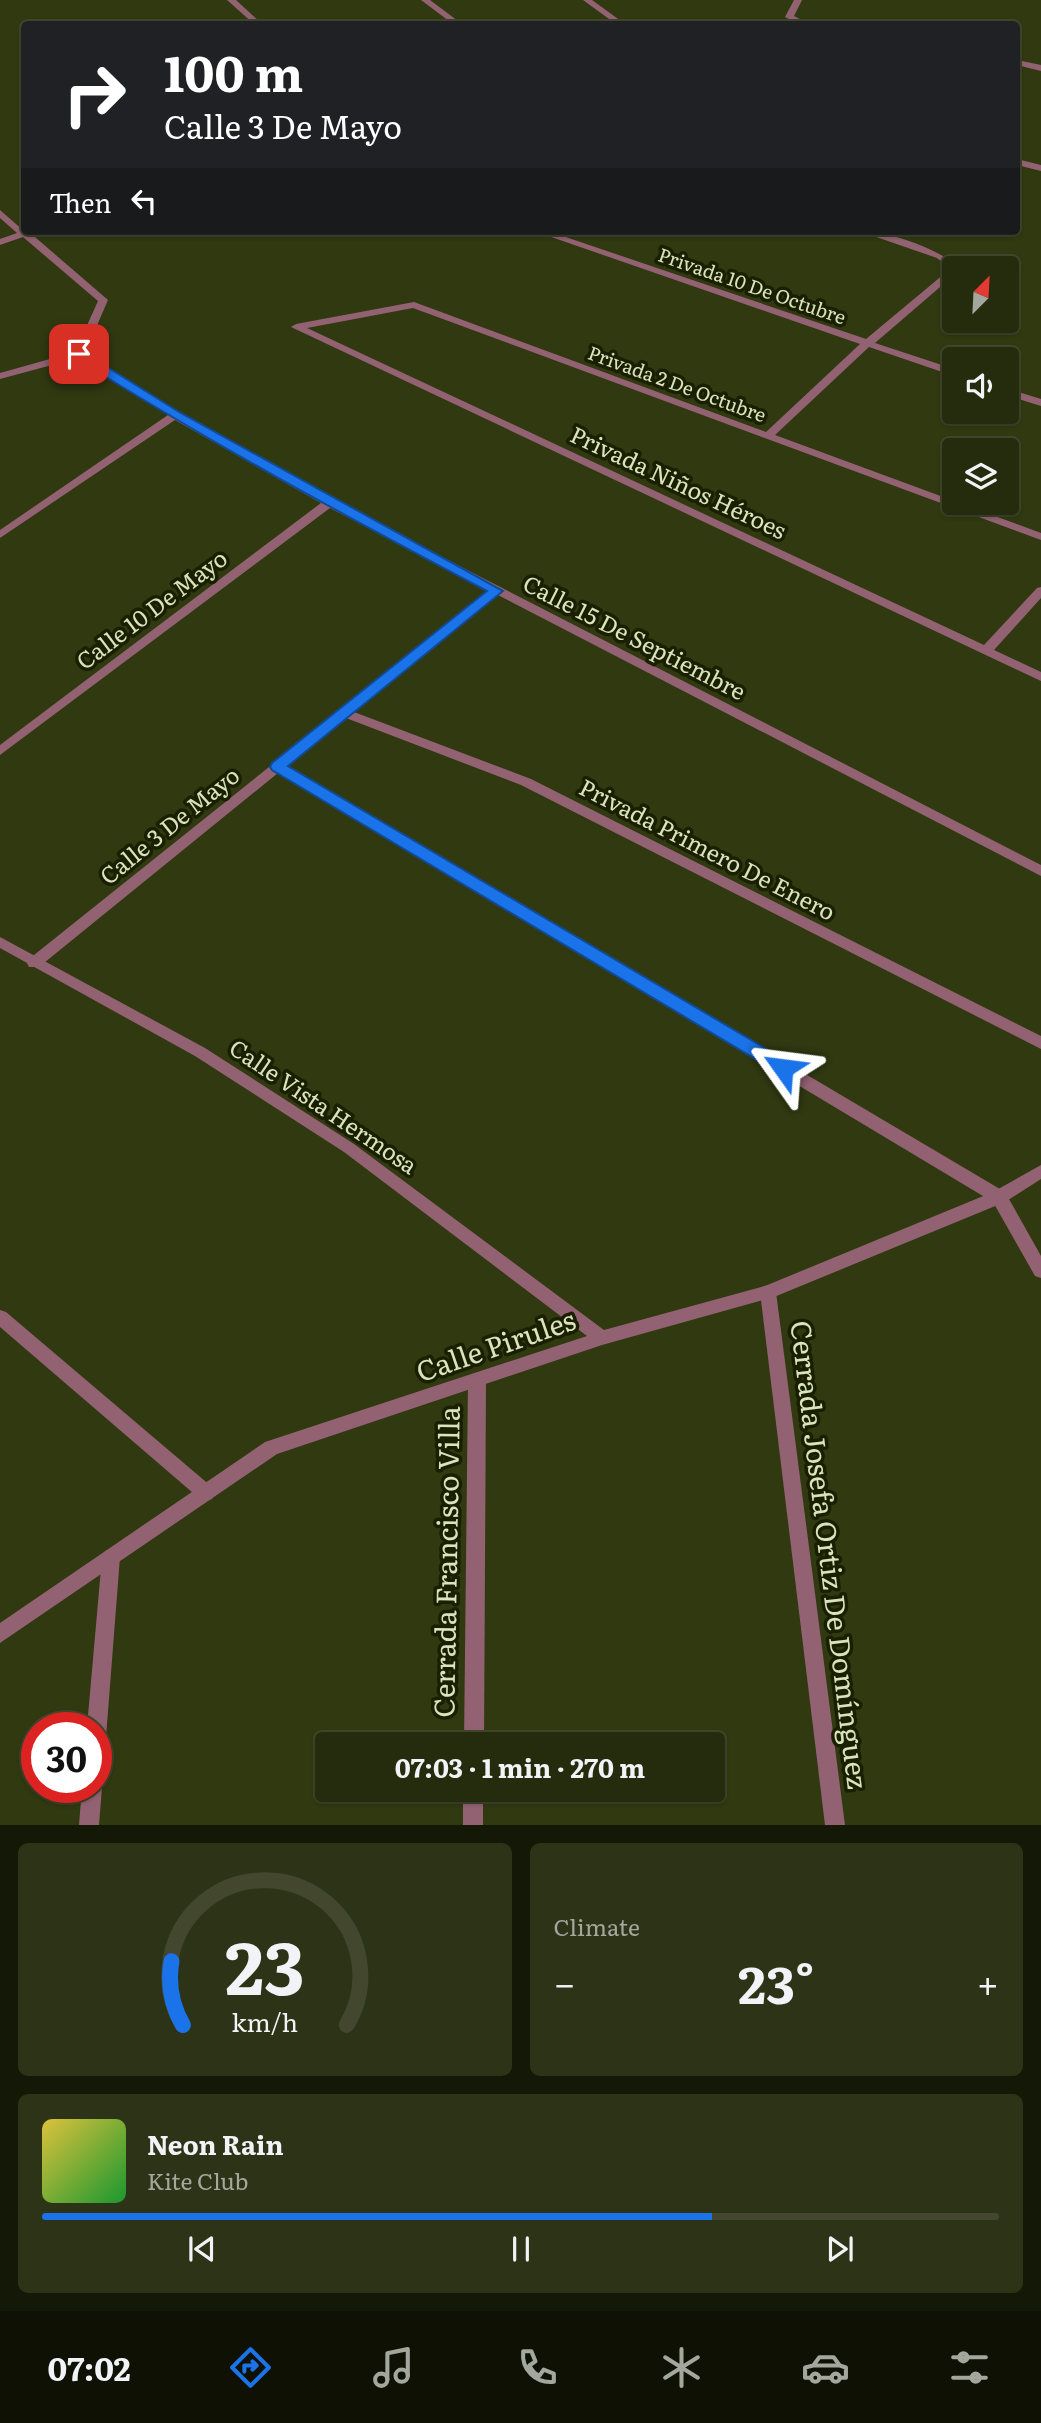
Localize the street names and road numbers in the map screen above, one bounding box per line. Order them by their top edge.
street label: Privada 10 De Octubre [655,240,850,330]
street label: Privada 2 De Octubre [584,338,770,428]
street label: Privada Niños Héroes [565,416,792,546]
street label: Calle 10 De Mayo [68,540,233,677]
street label: Calle 15 De Septiembre [518,565,752,707]
street label: Calle 3 De Mayo [92,757,246,891]
street label: Privada Primero De Enero [574,769,842,928]
street label: Calle Vista Hermosa [223,1030,425,1181]
street label: Calle Pirules [410,1297,581,1391]
street label: Cerrada Josefa Ortiz De Domínguez [781,1318,881,1791]
street label: Cerrada Francisco Villa [421,1406,469,1718]

